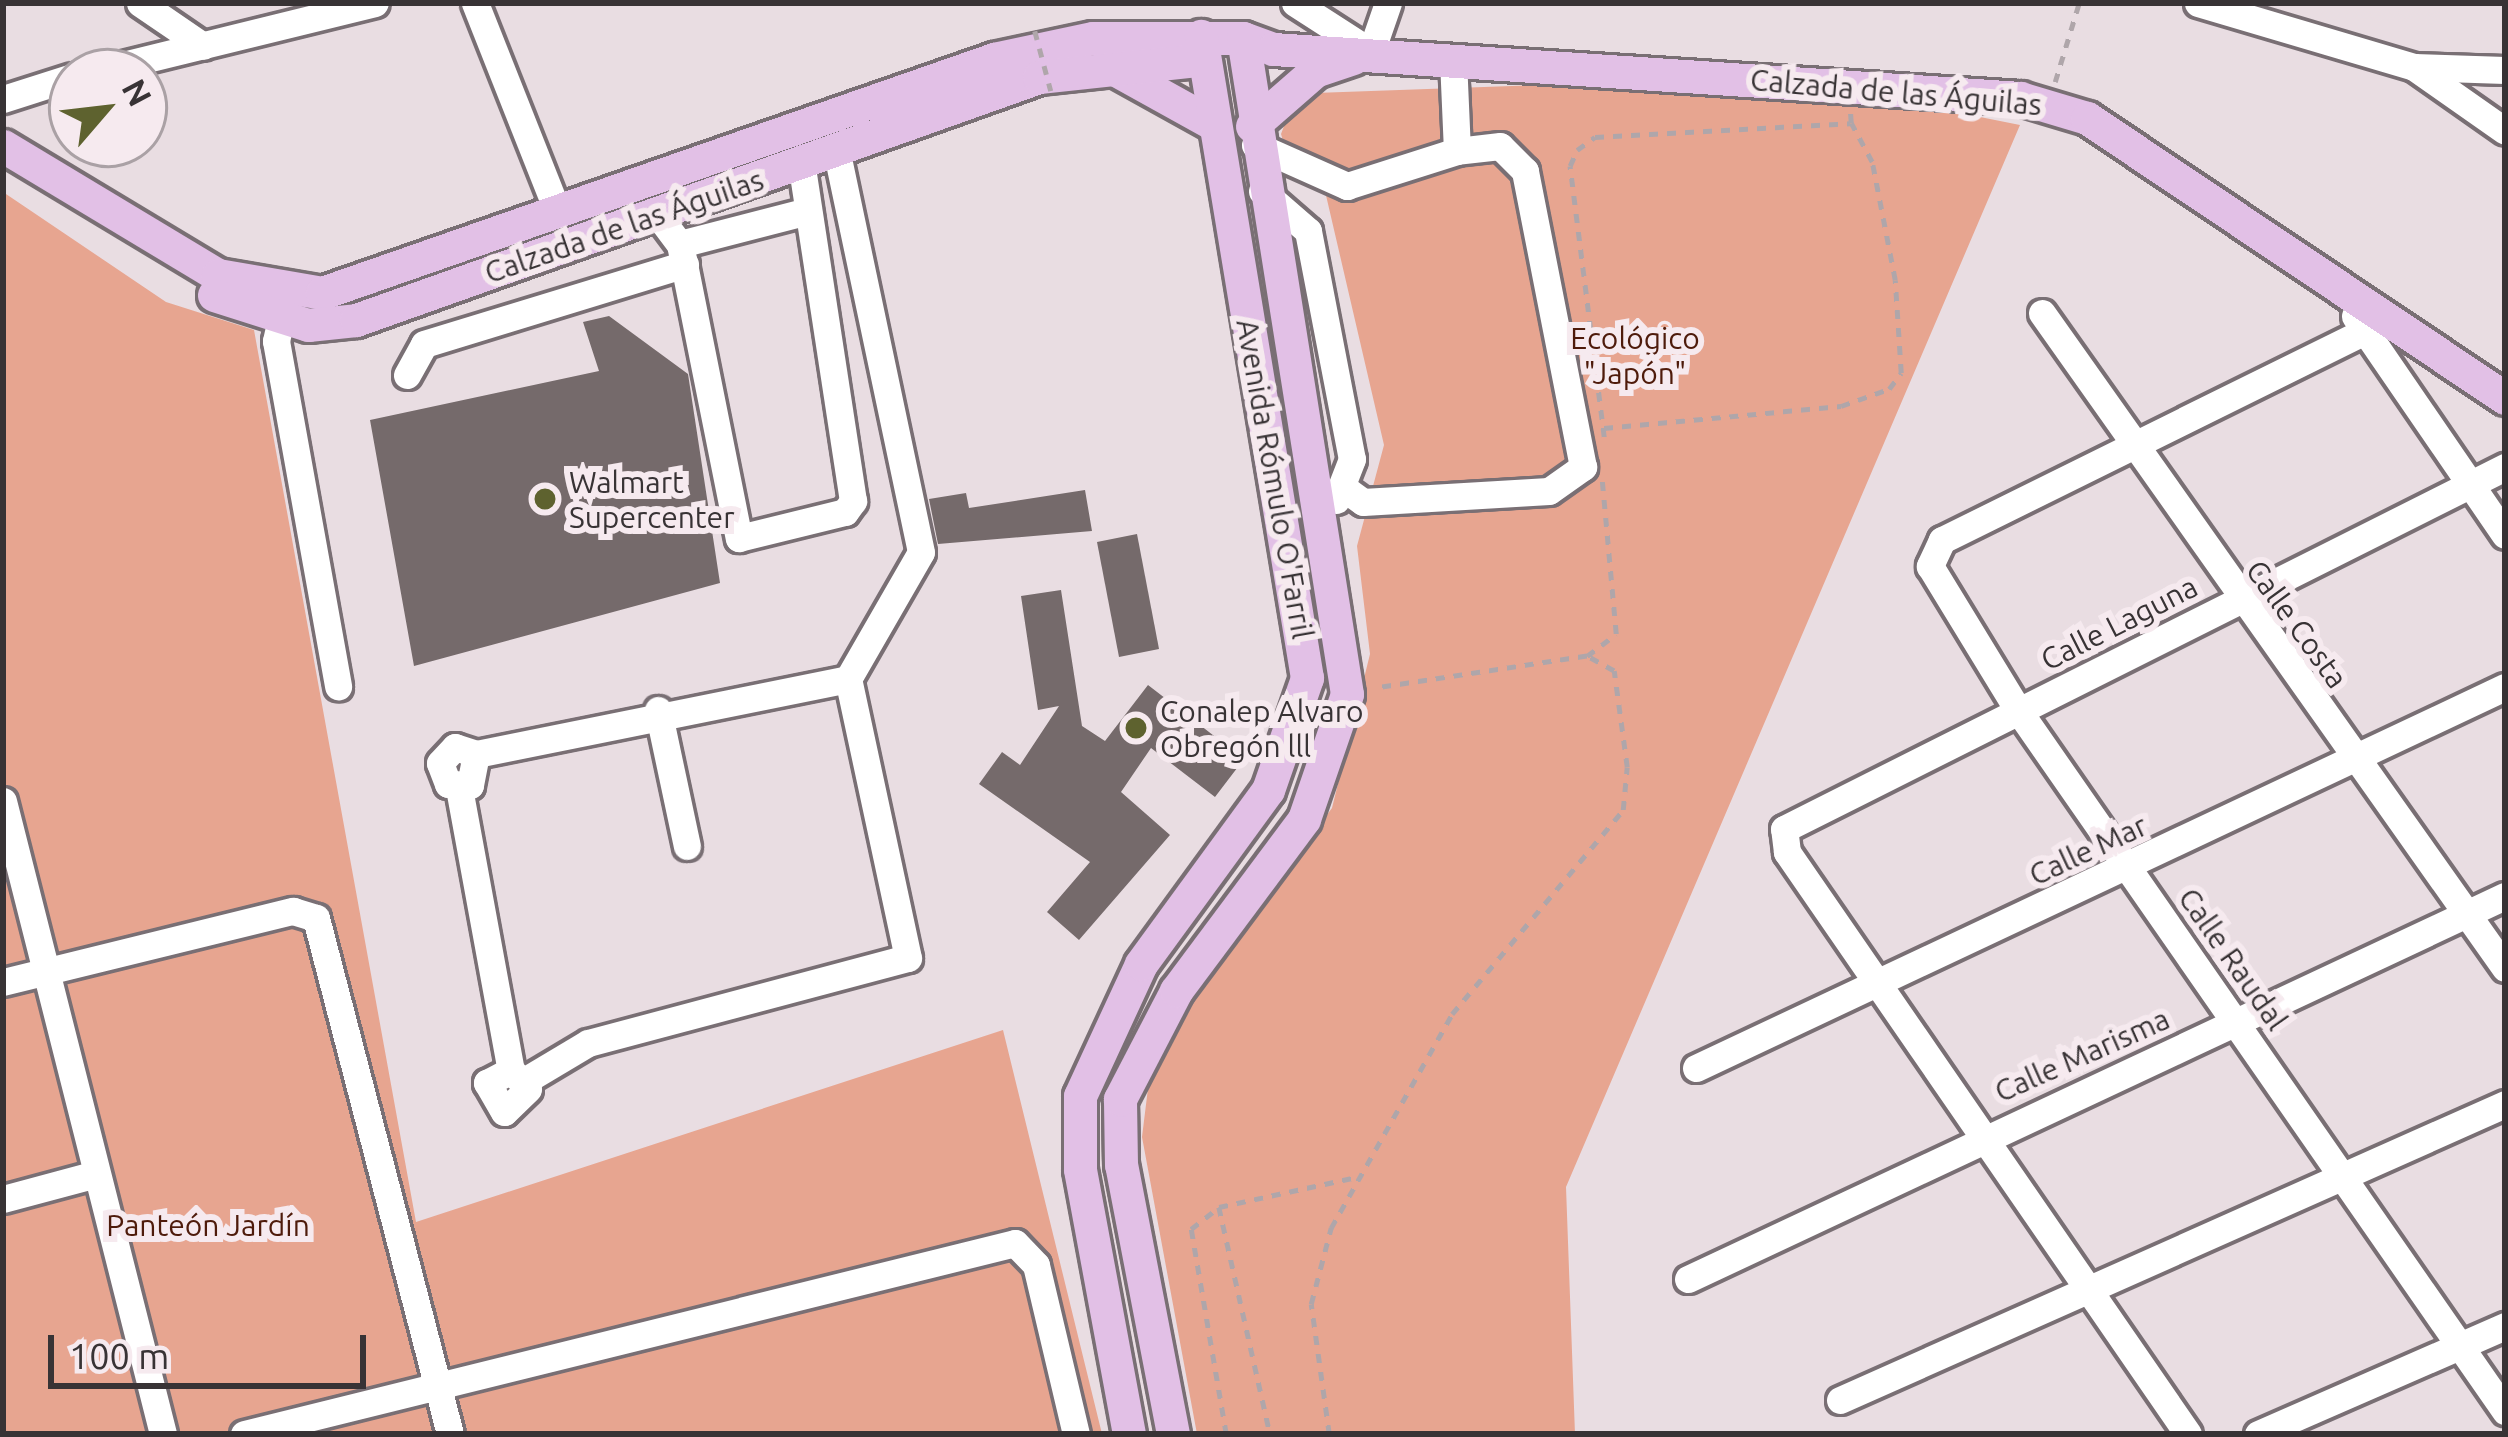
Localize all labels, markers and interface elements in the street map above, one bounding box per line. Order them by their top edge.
north arrow [48,48,168,168]
street label: Calzada de las Águilas [1749,61,2043,123]
text: N [115,73,160,112]
street label: Calzada de las Águilas [480,161,768,291]
street label: Avenida Rómulo O'Farril [1229,316,1321,642]
park label: Ecológico "Japón" [1570,320,1700,391]
place label: Walmart Supercenter [569,464,735,534]
marker: Walmart Supercenter [532,486,558,512]
street label: Calle Costa [2239,553,2355,695]
street label: Calle Laguna [2035,568,2203,678]
place label: Conalep Alvaro Obregón lll [1160,693,1364,764]
marker: Conalep Alvaro Obregón lll [1123,715,1149,741]
street label: Calle Mar [2023,807,2153,893]
street label: Calle Raudal [2171,881,2295,1037]
street label: Calle Marisma [1989,1000,2175,1110]
park label: Panteón Jardín [106,1207,310,1243]
scale bar [54,1311,372,1385]
text: 100 m [69,1335,169,1376]

